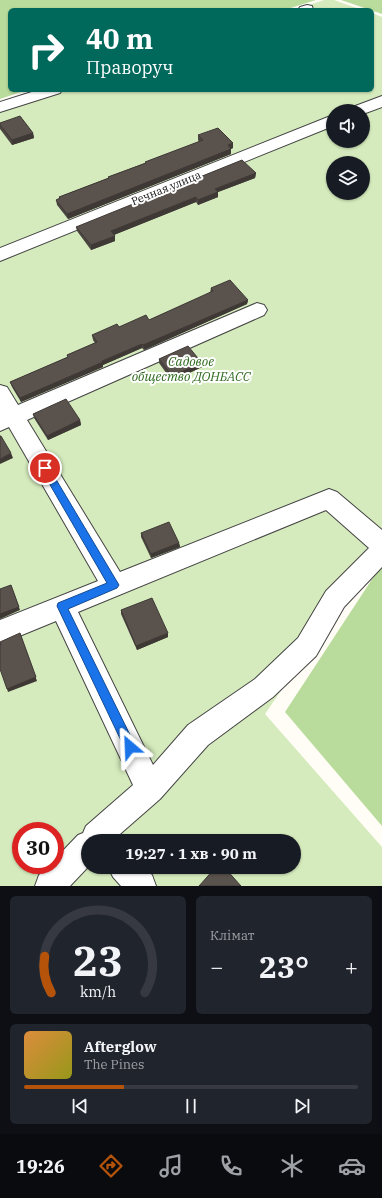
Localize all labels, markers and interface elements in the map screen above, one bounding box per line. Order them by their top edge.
text: 40 m [86,20,153,57]
icon: right [20,24,72,76]
text: Праворуч [86,56,174,79]
map controls [326,104,370,200]
button: sound [326,104,370,148]
button: layers [326,156,370,200]
street label: Речная улица [129,168,203,208]
park label: Садовое общество ДОНБАСС [132,353,252,385]
pin [28,451,62,485]
icon: arrive [34,457,56,479]
position arrow [109,726,151,768]
speed limit sign: 30 [12,822,64,874]
text: 19:27 · 1 хв · 90 m [125,844,257,863]
text: Клімат [210,927,255,944]
text: 23 [73,933,123,987]
text: 23° [259,947,309,986]
text: − [210,952,223,981]
text: + [345,952,358,981]
text: km/h [80,982,116,1001]
text: Afterglow [84,1037,157,1056]
text: The Pines [84,1056,144,1073]
icon: previous [69,1095,91,1117]
icon: pause [180,1095,202,1117]
icon: next [291,1095,313,1117]
icon: directions [97,1152,125,1180]
icon: music [157,1152,185,1180]
icon: phone [217,1152,245,1180]
icon: climate [278,1152,306,1180]
icon: car [338,1152,366,1180]
text: 19:26 [16,1155,65,1178]

